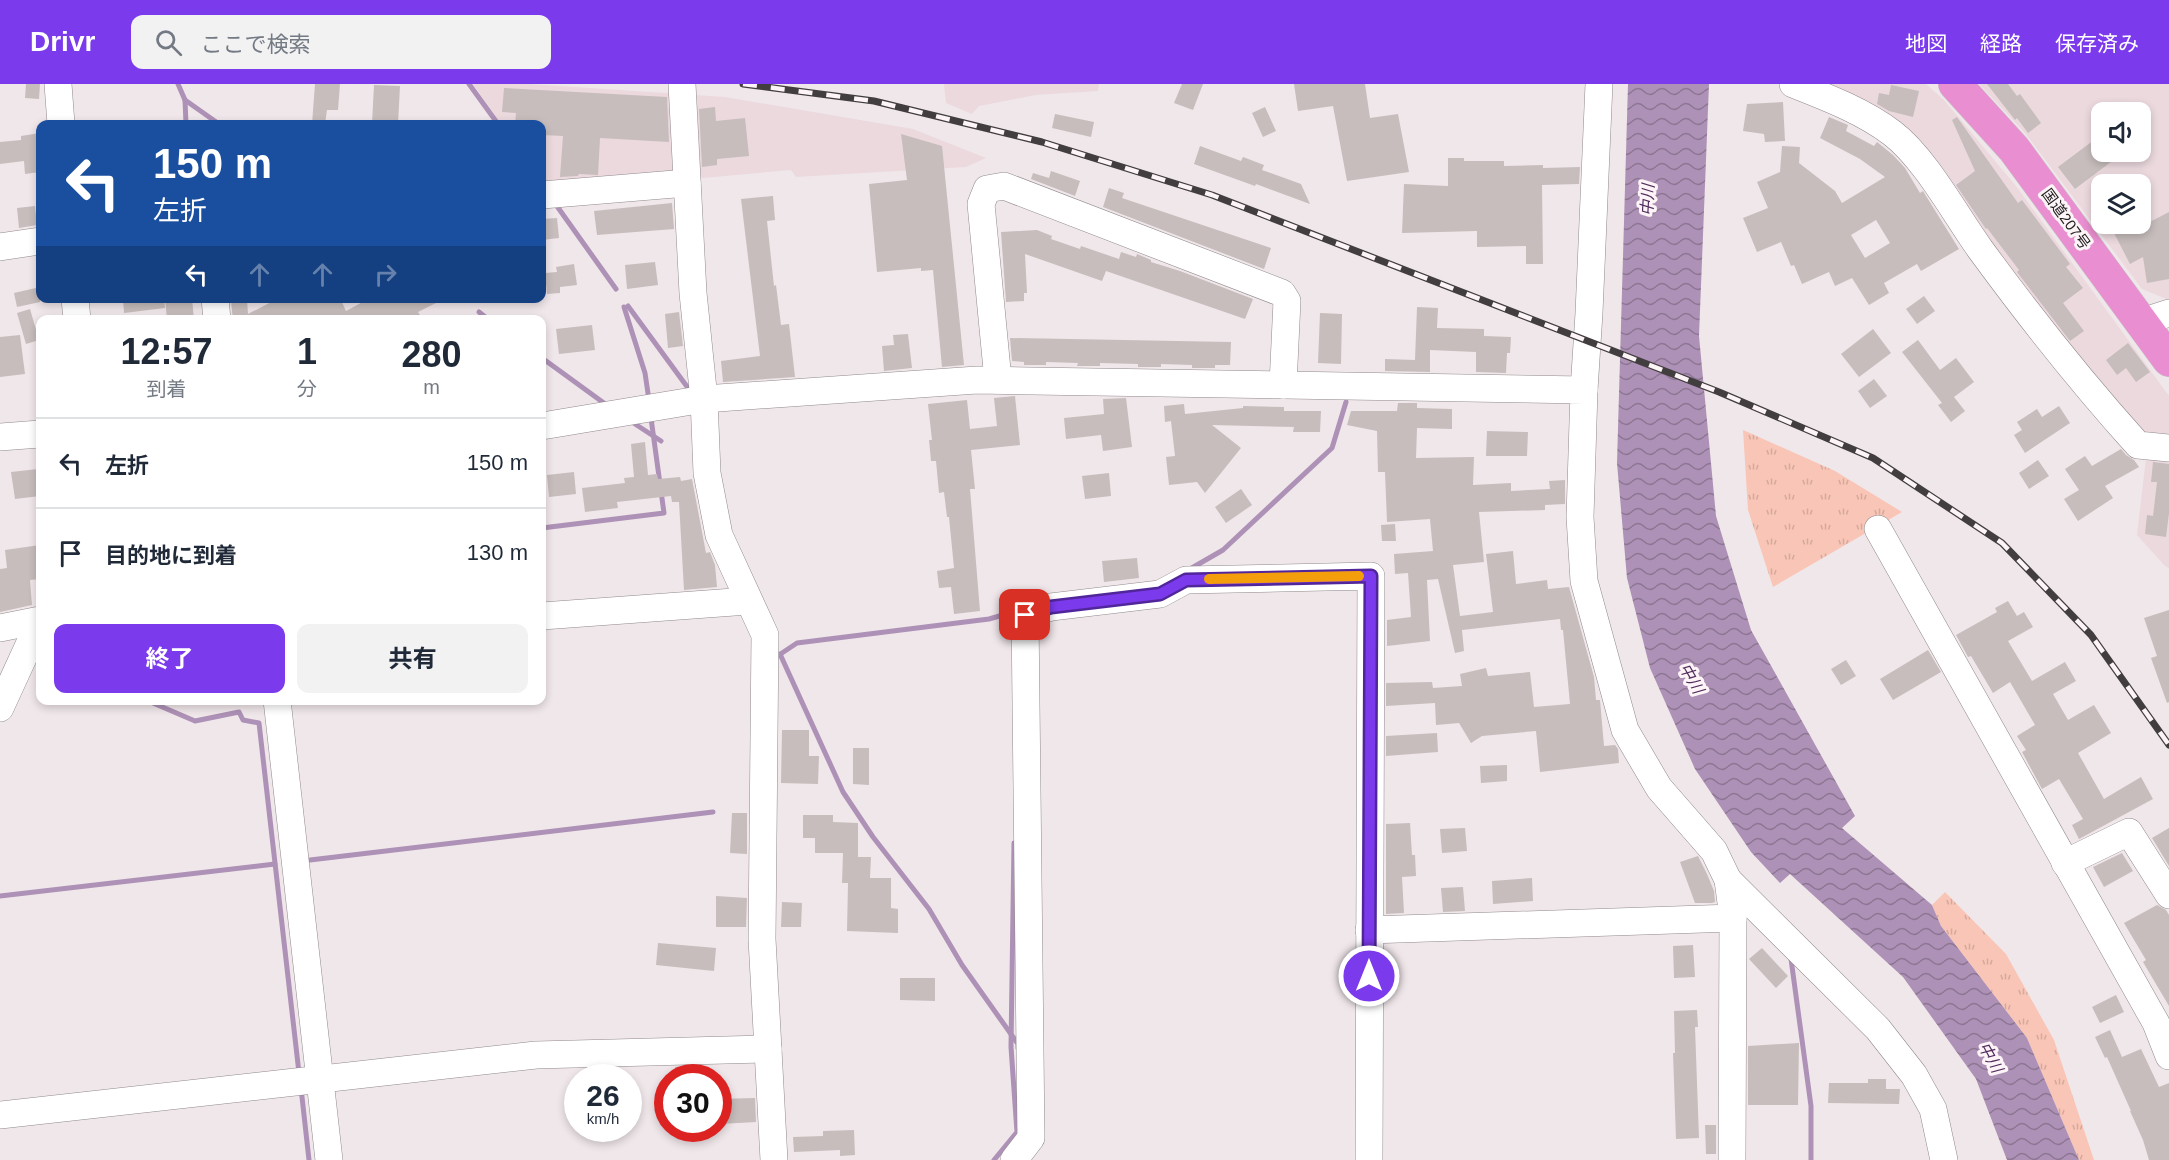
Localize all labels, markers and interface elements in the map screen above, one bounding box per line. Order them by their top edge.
search box [131,15,551,69]
text: Drivr [30,26,95,57]
icon: search [152,26,185,59]
text: ここで検索 [200,32,310,57]
text: 地図 [1905,32,1947,55]
text: 経路 [1980,32,2022,55]
text: 保存済み [2055,32,2139,55]
map controls [2091,102,2151,234]
button: sound [2091,102,2151,162]
text: 150 m [153,140,272,187]
icon: left [54,144,132,222]
button: layers [2091,174,2151,234]
water label: 中川 [1638,182,1657,216]
street label: 国道207号 [2039,185,2094,252]
text: 左折 [153,196,207,226]
icon: left [180,258,213,291]
icon: ahead [243,258,276,291]
icon: ahead [306,258,339,291]
icon: right [369,258,402,291]
text: 12:57 [120,331,213,372]
text: 1 [297,331,317,372]
text: 280 [401,334,462,375]
text: m [423,376,440,398]
text: 到着 [146,378,186,400]
text: 分 [297,378,317,400]
icon: left [54,447,87,480]
text: 150 m [467,450,528,475]
text: 左折 [105,453,149,478]
icon: arrive [54,537,87,570]
text: 130 m [467,540,528,565]
text: 目的地に到着 [105,543,237,568]
pin [999,589,1050,640]
icon: arrive [1008,598,1041,631]
button: 終了 [54,624,285,693]
button: 共有 [297,624,528,693]
water label: 中川 [1676,660,1708,698]
position arrow [1337,944,1401,1008]
water label: 中川 [1975,1039,2007,1077]
speed limit sign: 30 [654,1064,732,1142]
text: 26 [586,1079,620,1112]
text: km/h [587,1110,619,1127]

